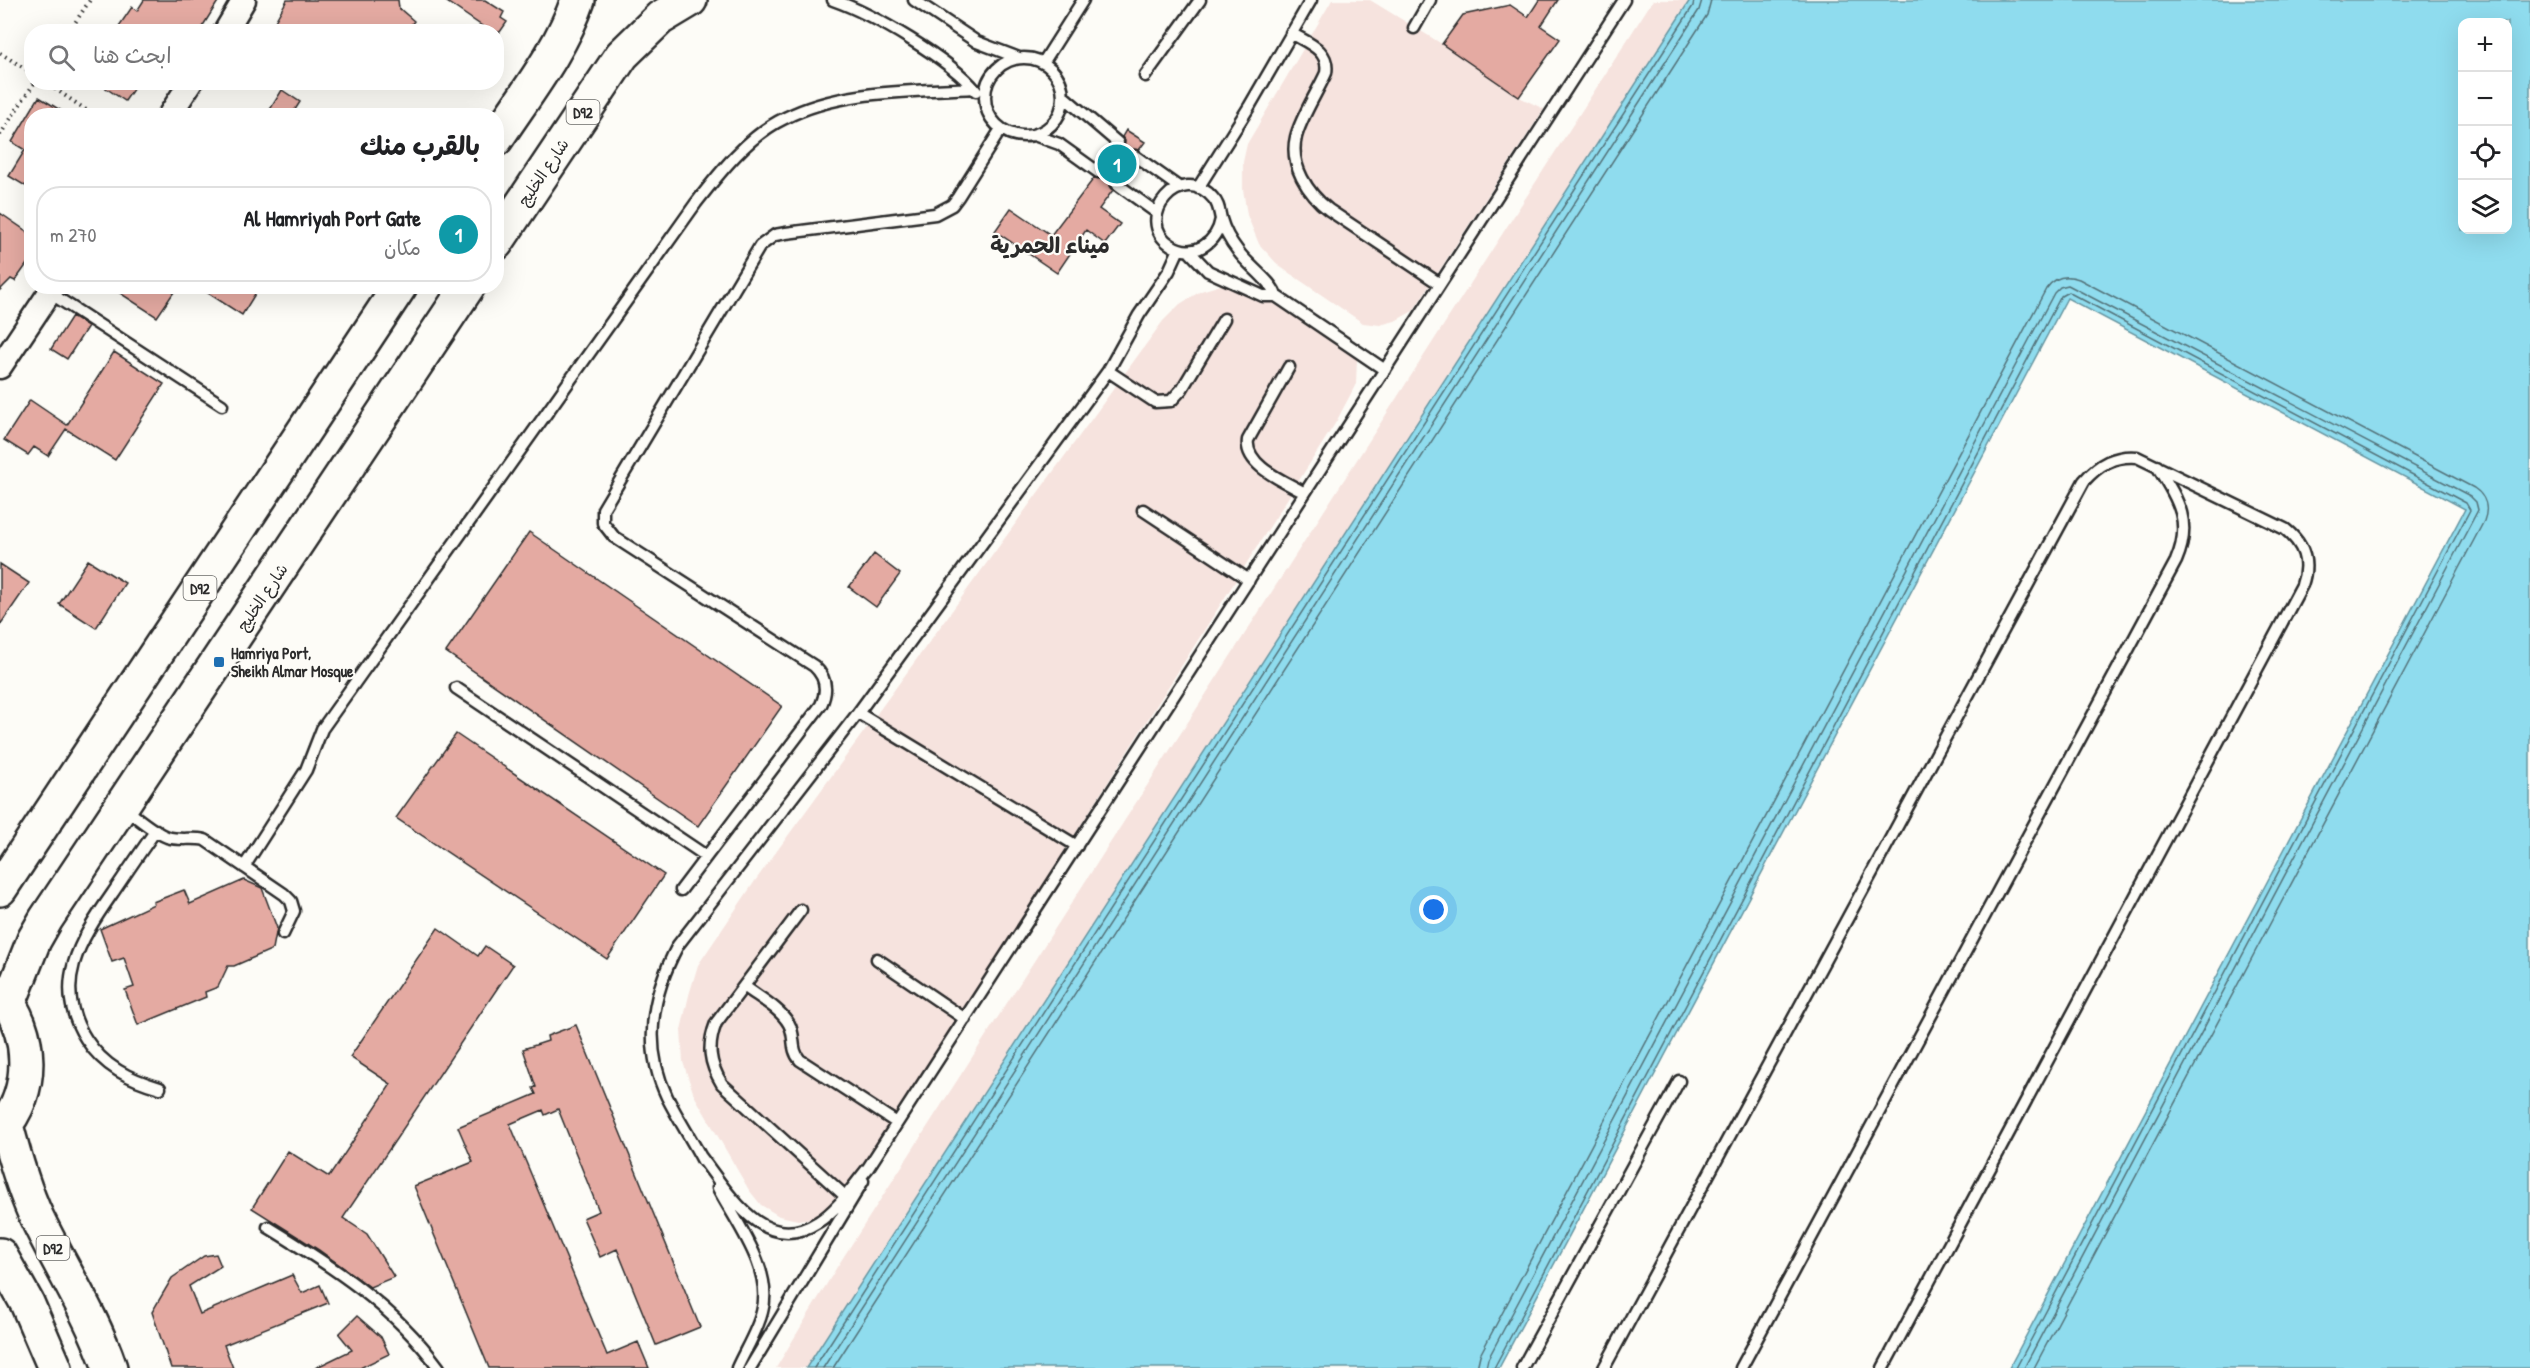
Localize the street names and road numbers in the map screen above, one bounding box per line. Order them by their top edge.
road number: D92 [566,100,600,124]
street label: شارع الخليج [512,134,574,211]
street label: شارع الخليج [231,559,293,636]
road number: D92 [184,576,216,600]
road number: D92 [36,1236,70,1260]

